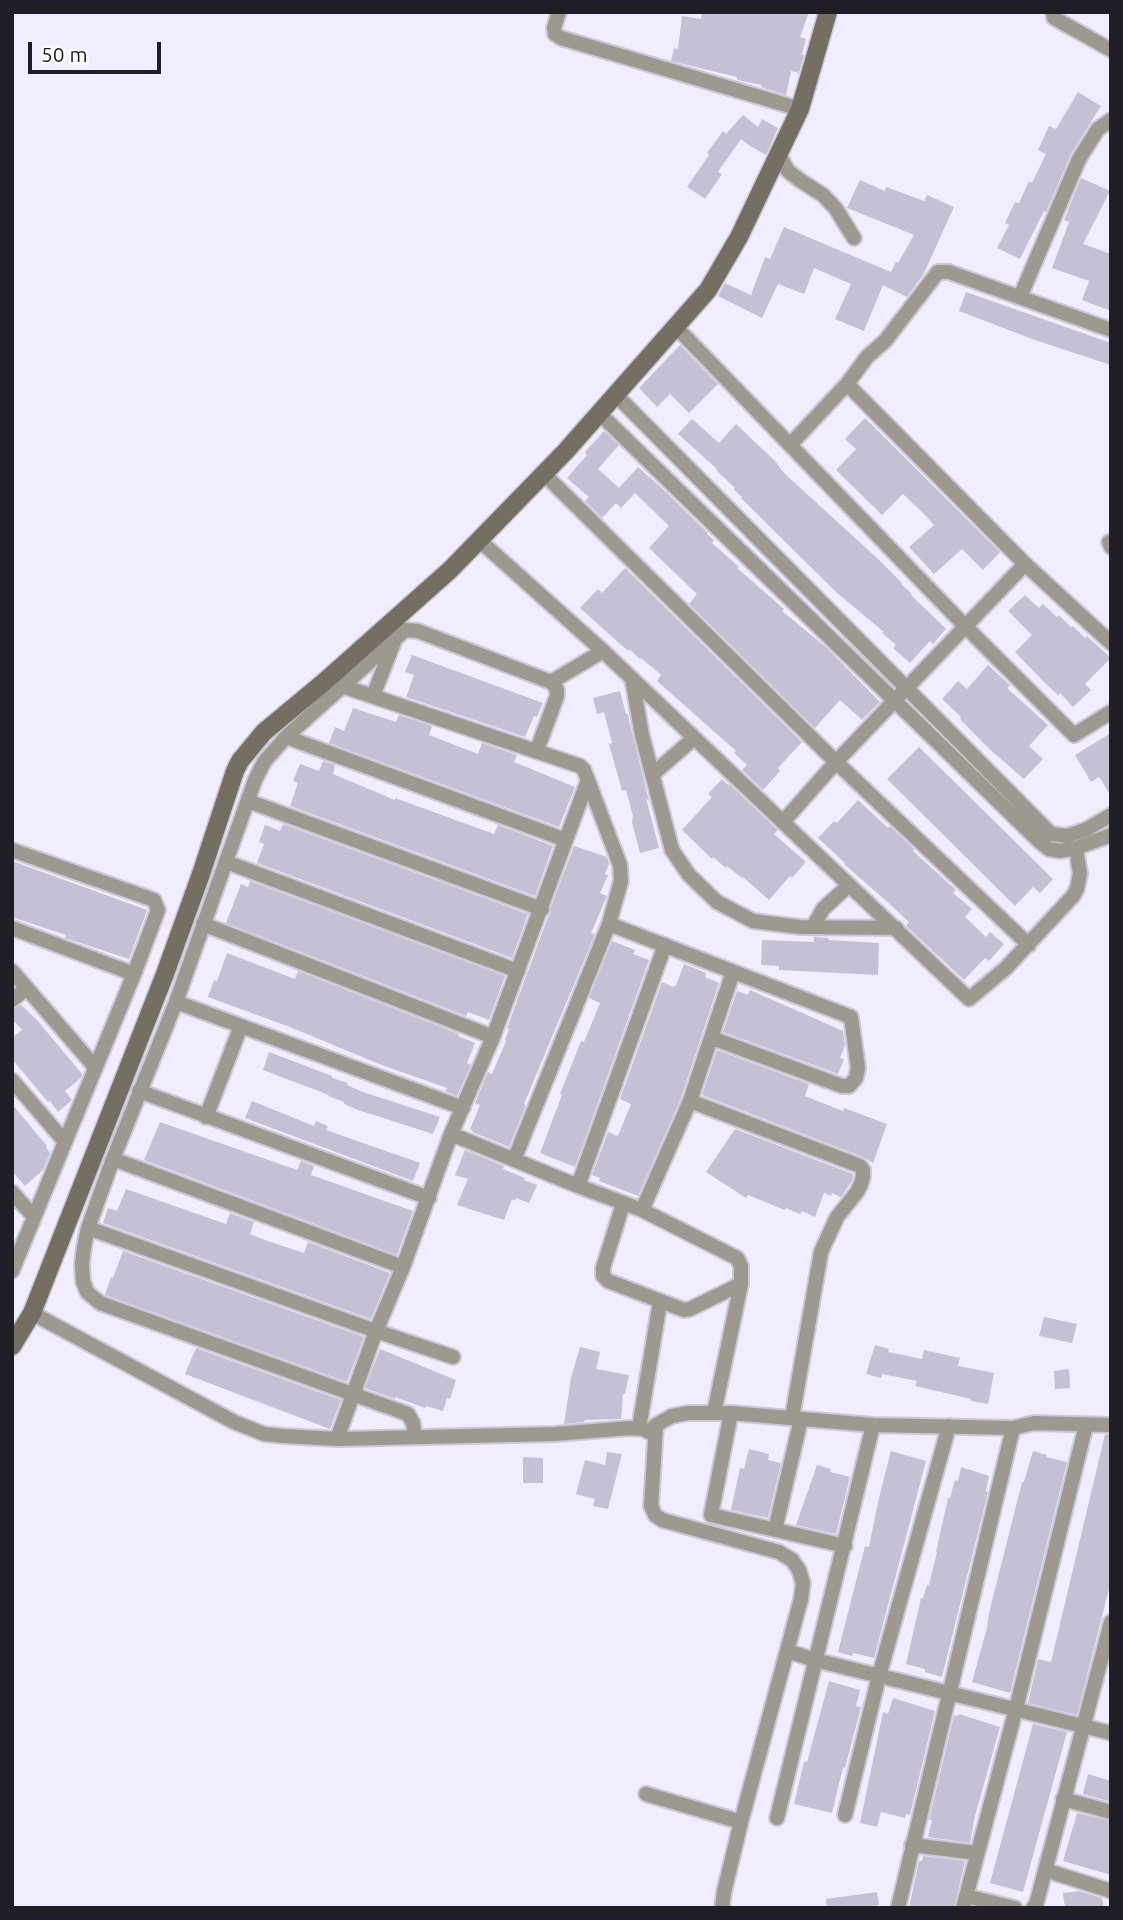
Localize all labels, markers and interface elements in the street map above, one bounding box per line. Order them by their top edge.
scale bar [32,28,164,72]
text: 50 m [41,42,88,66]

